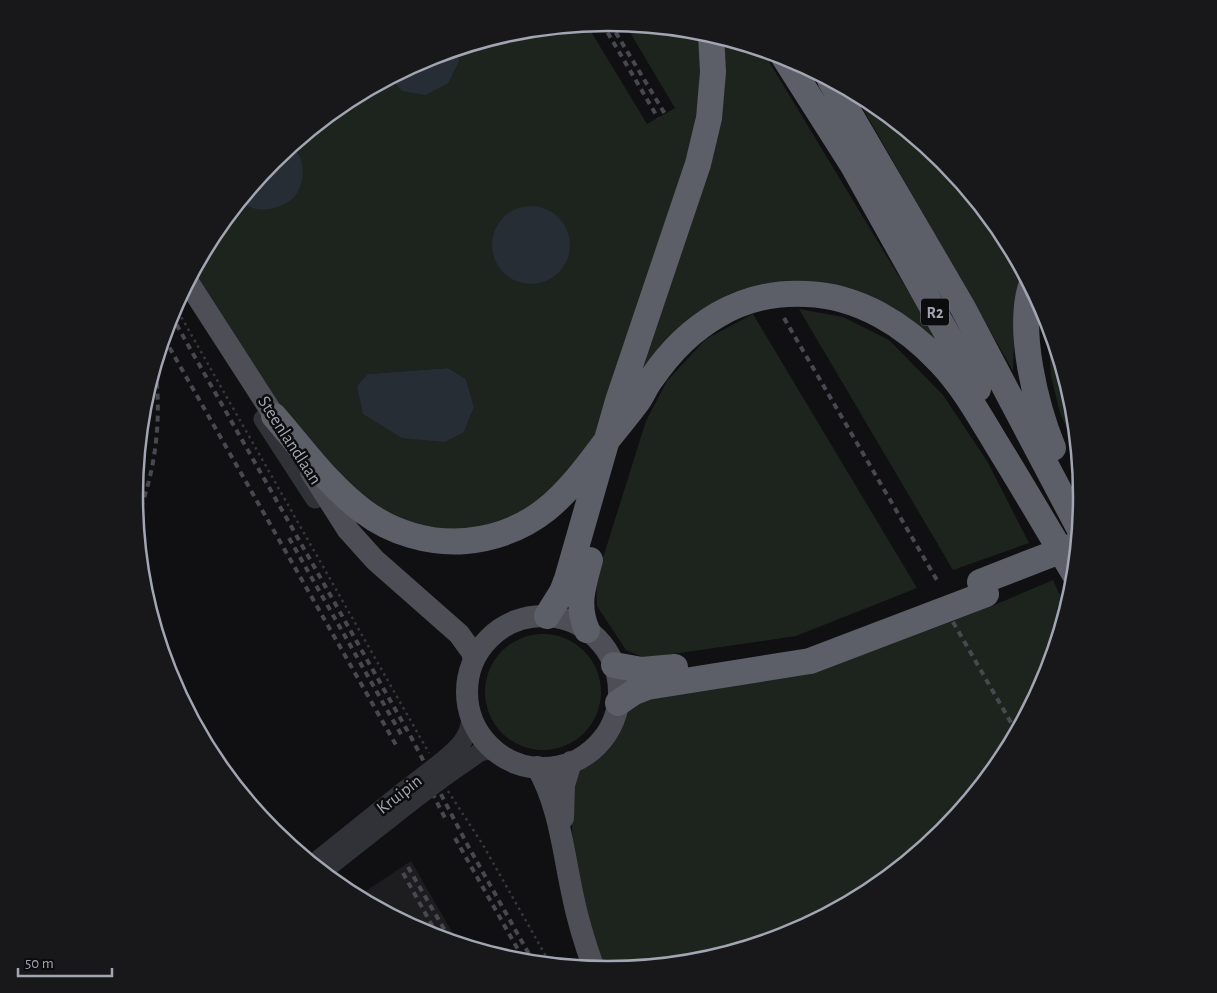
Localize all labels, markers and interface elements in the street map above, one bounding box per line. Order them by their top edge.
road number: R2 [921,298,949,326]
street label: Steenlandlaan [254,393,324,488]
street label: Kruipin [374,772,426,818]
scale bar [18,946,111,978]
text: 50 m [25,956,54,971]

